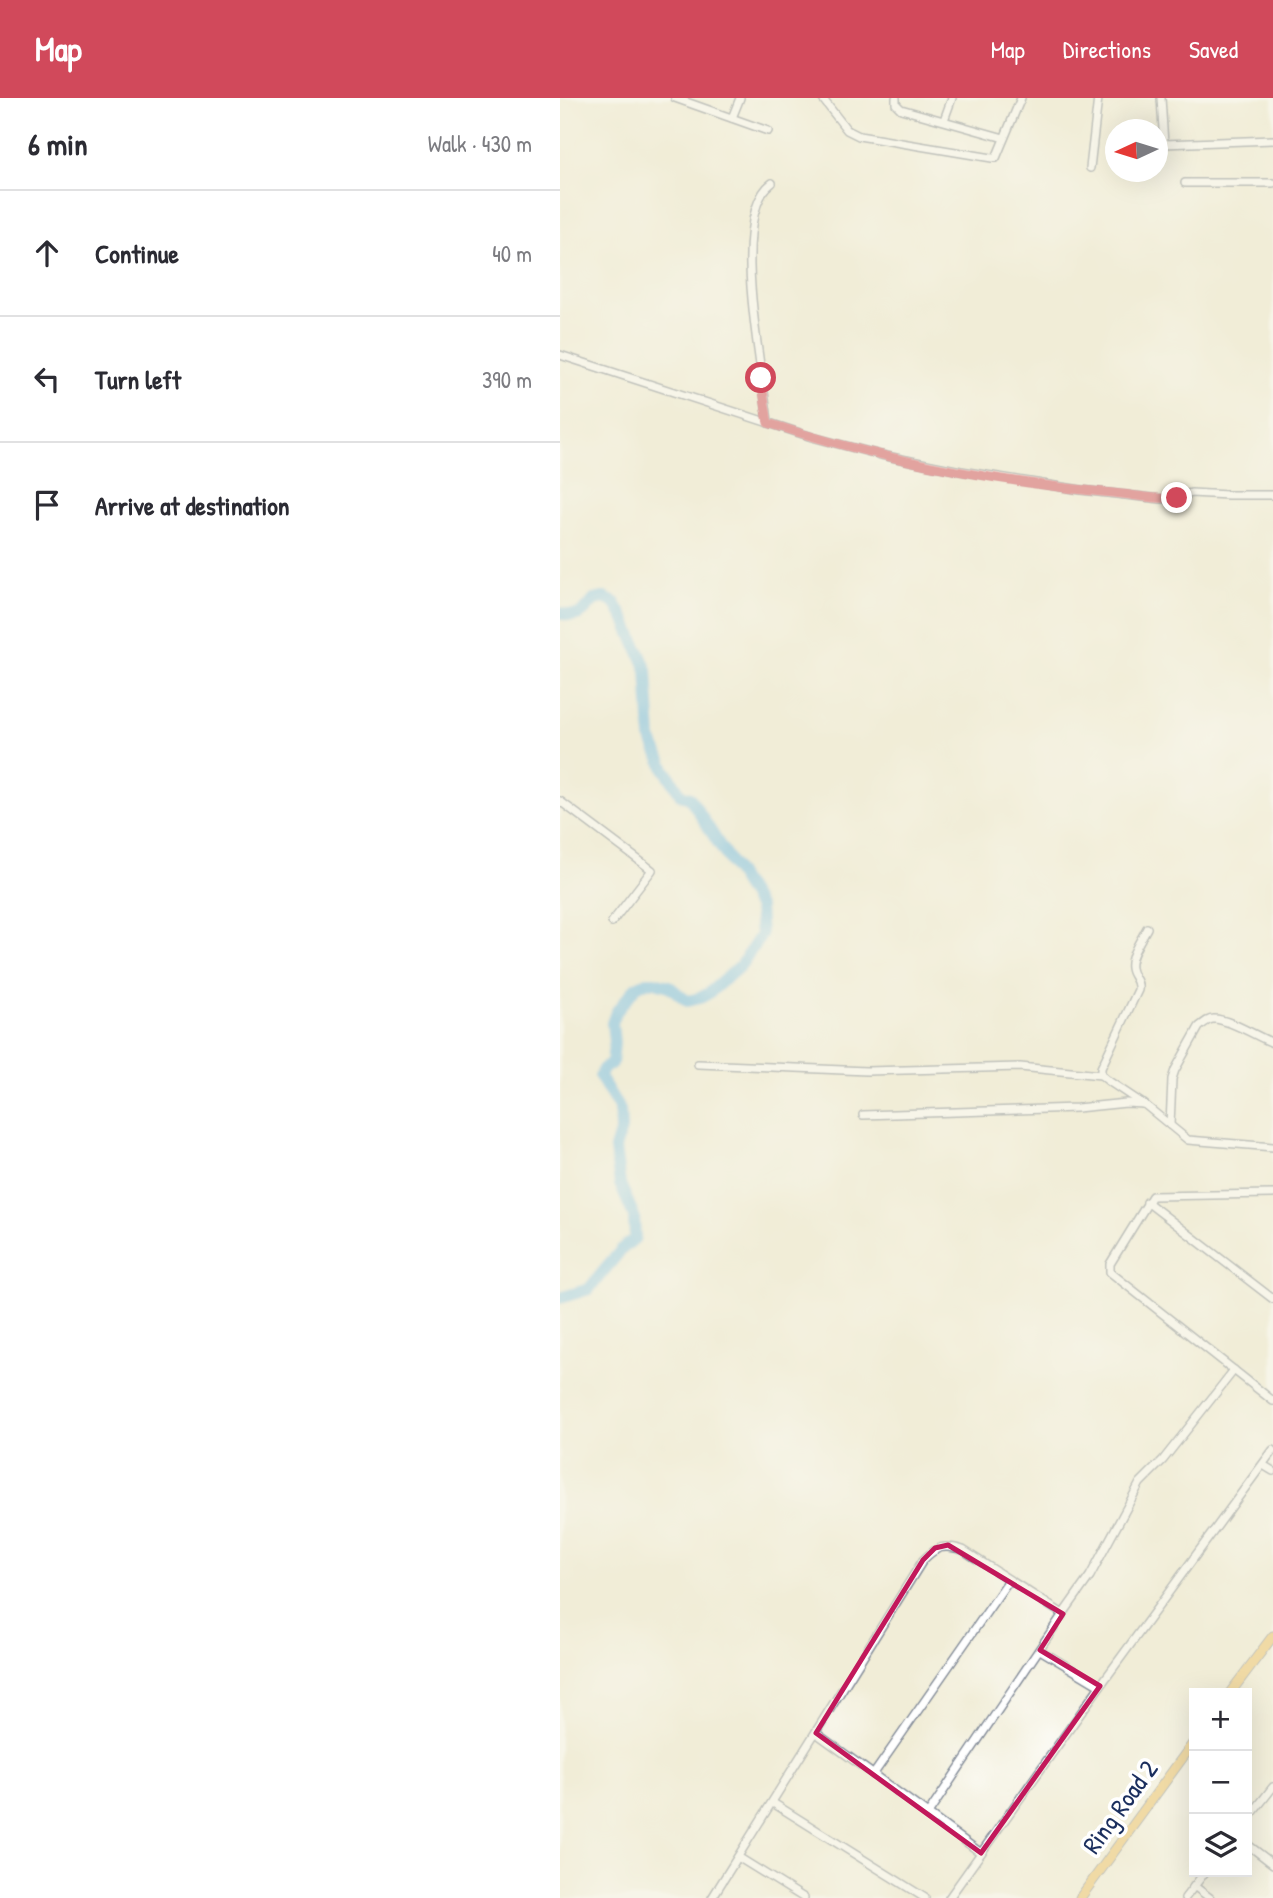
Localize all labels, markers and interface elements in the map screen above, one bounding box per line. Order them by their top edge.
text: Map [35,27,82,71]
text: Map [991,33,1025,65]
text: Directions [1063,33,1151,65]
text: Saved [1189,33,1238,65]
north arrow [1105,119,1168,182]
text: 6 min [28,124,88,164]
text: Walk · 430 m [428,128,532,159]
icon: ahead [28,234,66,272]
text: Continue [95,236,179,271]
text: 40 m [492,238,532,269]
icon: left [28,360,66,398]
text: Turn left [95,362,181,397]
route start [745,362,776,393]
text: 390 m [482,364,532,395]
route end [1161,482,1192,513]
icon: arrive [28,486,66,524]
text: Arrive at destination [95,488,290,523]
map controls [1189,1688,1252,1877]
button: + [1189,1688,1252,1751]
button: − [1189,1751,1252,1814]
street label: Ring Road 2 [1074,1753,1165,1861]
button: layers [1189,1814,1252,1877]

